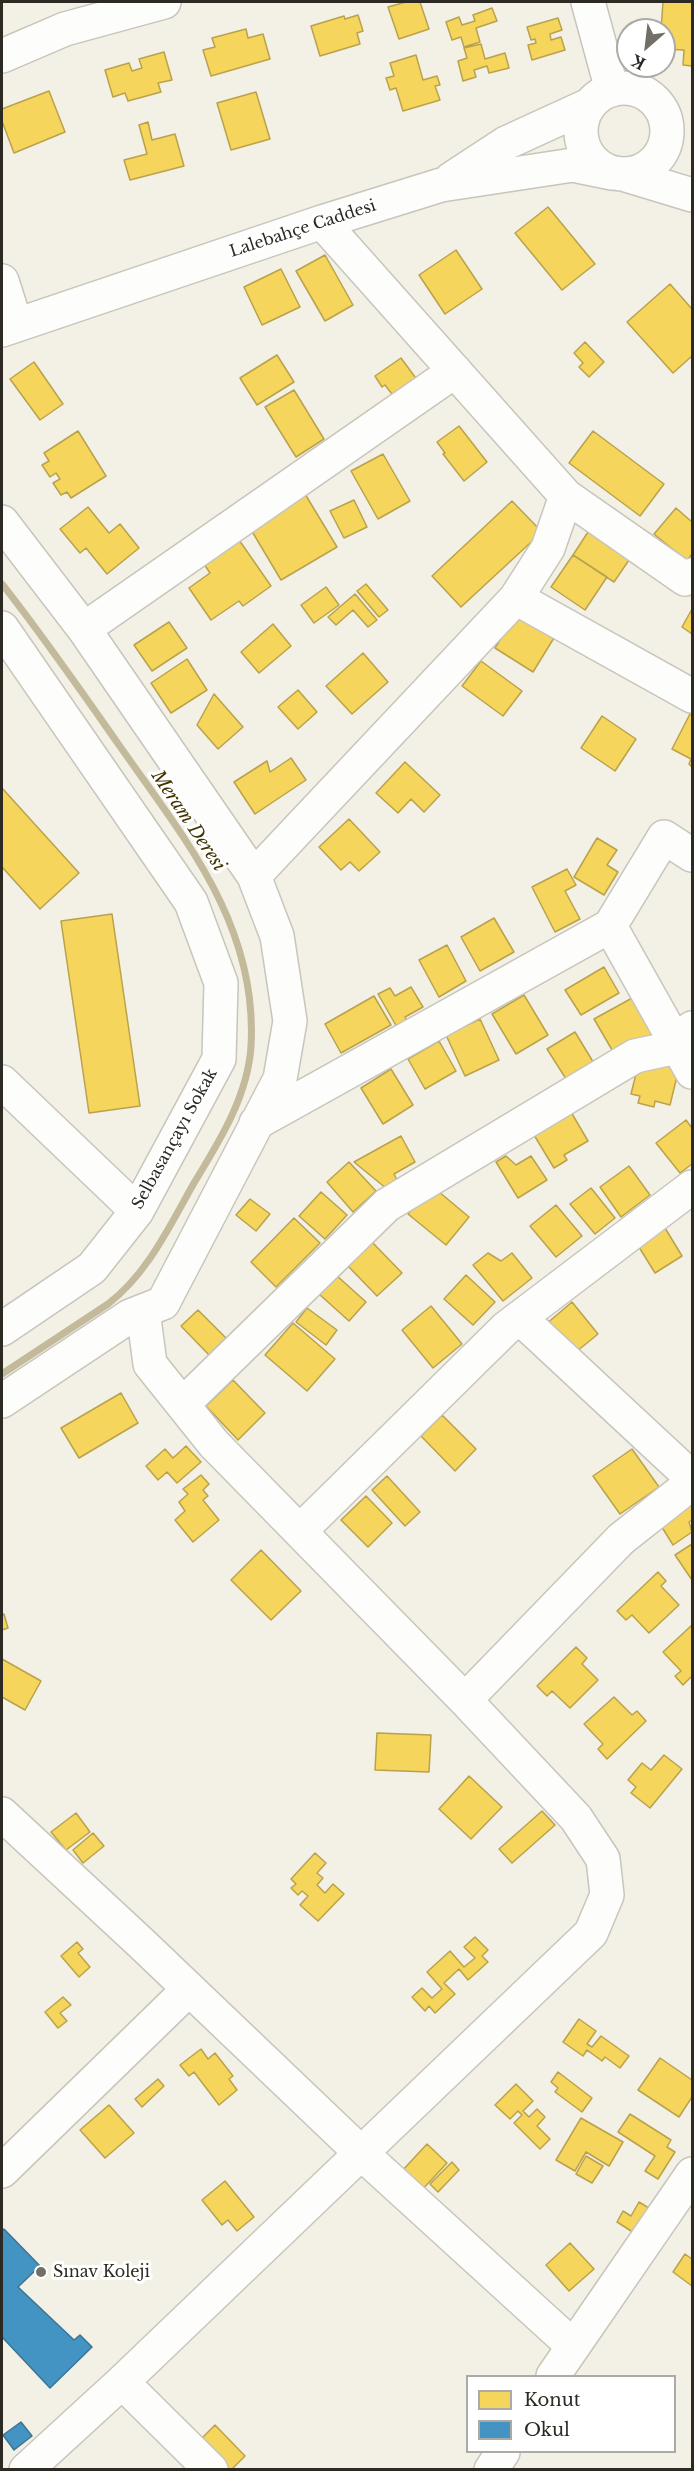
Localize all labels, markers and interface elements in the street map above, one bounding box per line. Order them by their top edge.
north arrow [616,18,676,78]
text: K [628,50,649,74]
street label: Lalebahçe Caddesi [227,196,379,262]
water label: Meram Deresi [146,766,230,876]
street label: Selbasançayı Sokak [128,1065,222,1213]
place label: Sınav Koleji [53,2262,150,2282]
marker: Sınav Koleji [34,2265,48,2279]
legend [466,2375,676,2453]
text: Konut [524,2389,581,2411]
text: Okul [524,2419,570,2441]

